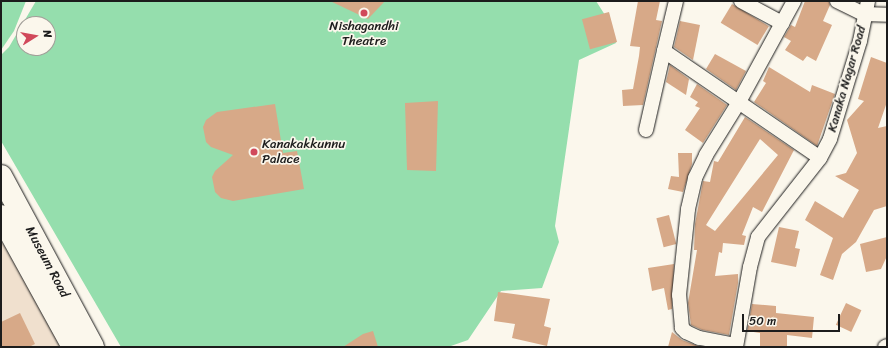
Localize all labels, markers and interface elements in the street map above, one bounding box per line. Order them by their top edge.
marker: Nishagandhi Theatre [359,8,369,18]
north arrow [16,16,56,56]
place label: Nishagandhi Theatre [329,19,399,50]
street label: Kanaka Nagar Road [824,24,870,134]
text: N [37,28,57,39]
place label: Kanakakkunnu Palace [262,137,345,168]
marker: Kanakakkunnu Palace [249,147,259,157]
street label: Museum Road [22,224,72,300]
scale bar [744,306,842,332]
text: 50 m [749,310,776,332]

